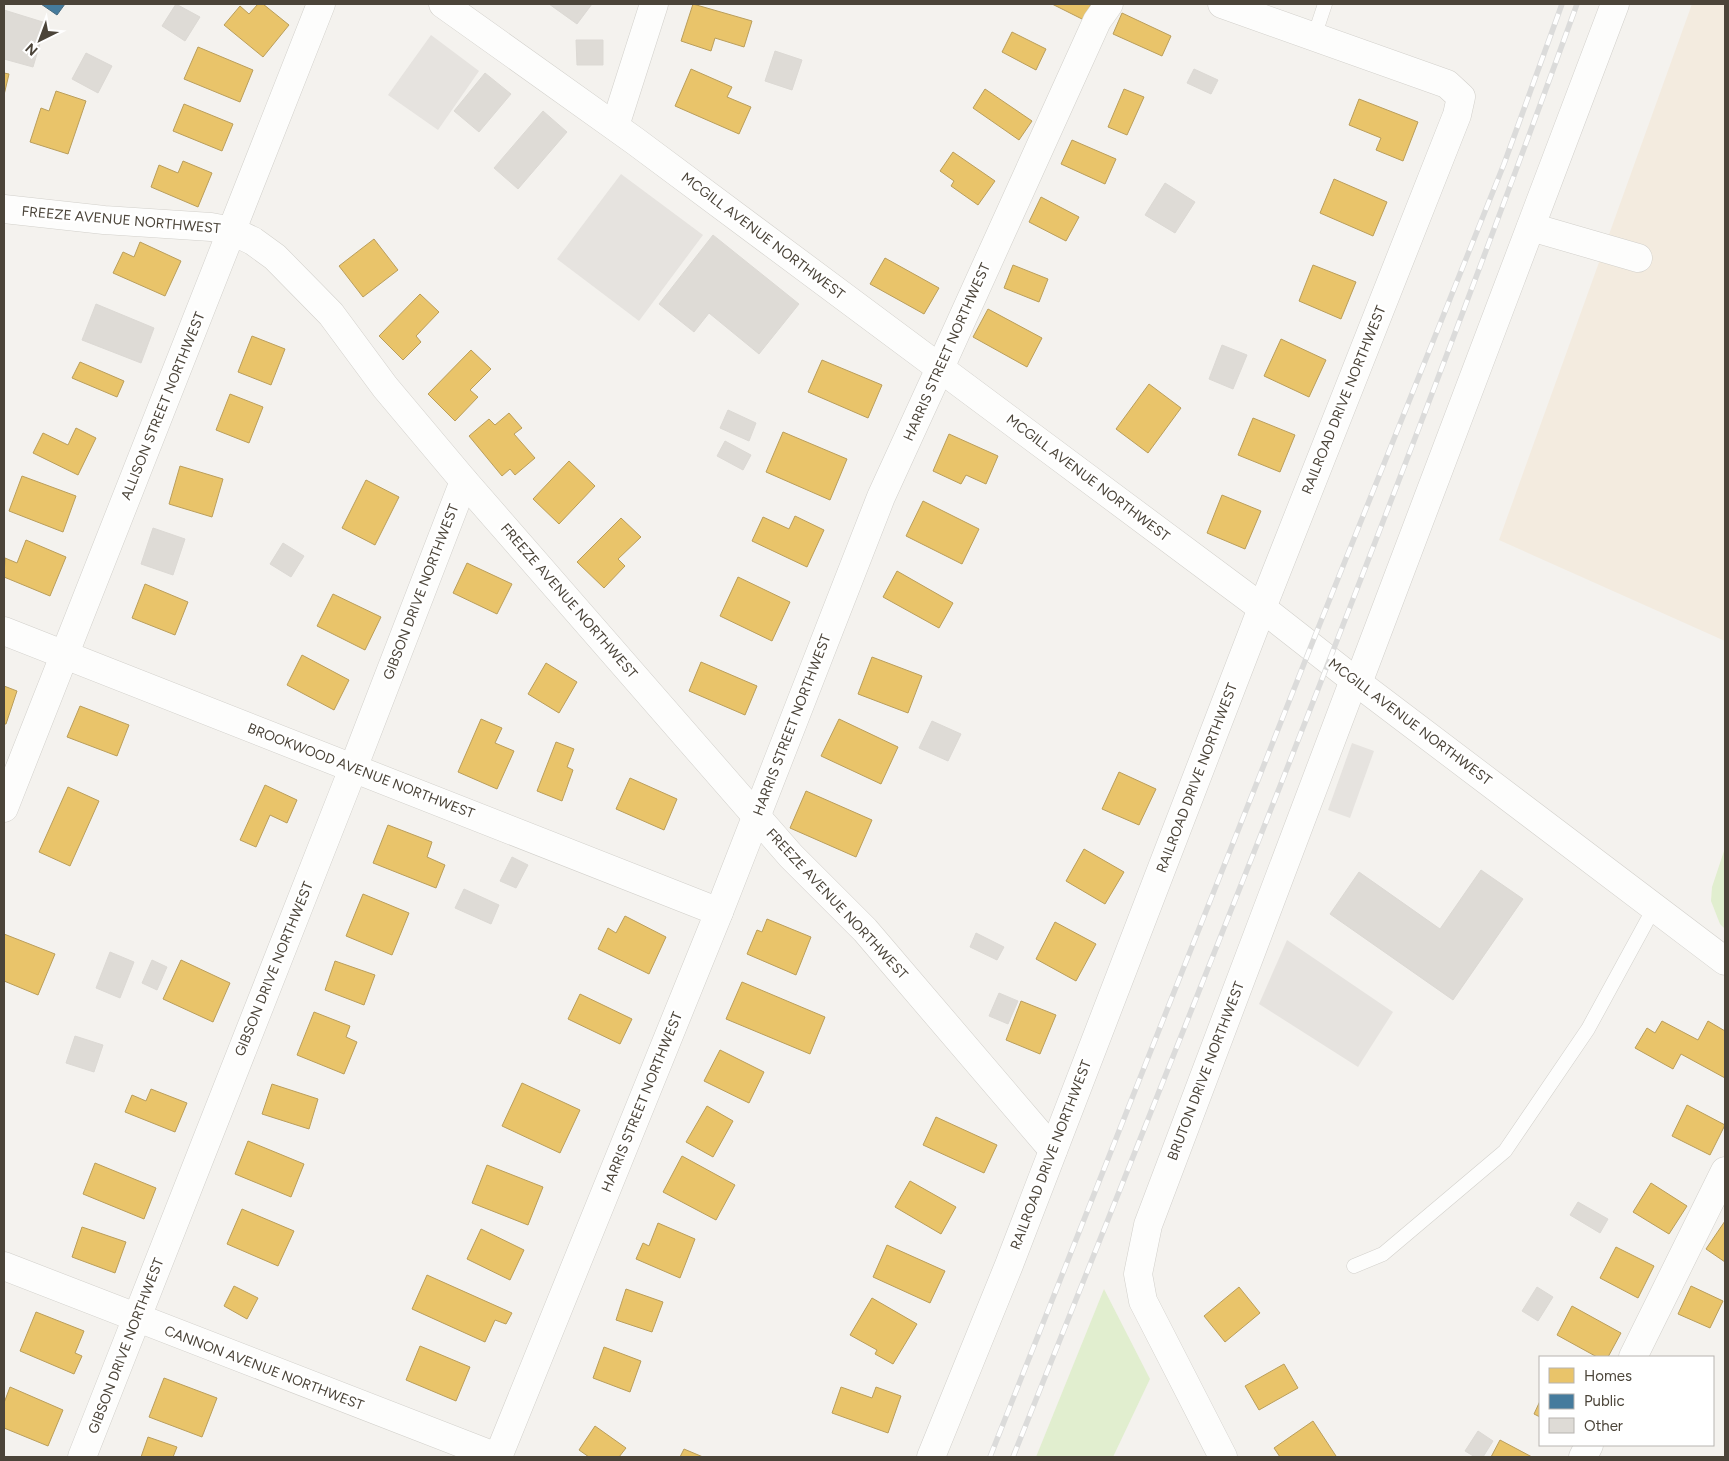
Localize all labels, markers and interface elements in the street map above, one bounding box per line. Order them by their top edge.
north arrow [15,15,65,65]
text: N [22,39,41,59]
street label: MCGILL AVENUE NORTHWEST [678,169,848,303]
street label: FREEZE AVENUE NORTHWEST [21,203,221,237]
street label: HARRIS STREET NORTHWEST [900,260,994,444]
street label: RAILROAD DRIVE NORTHWEST [1298,303,1390,497]
street label: ALLISON STREET NORTHWEST [117,309,209,502]
street label: MCGILL AVENUE NORTHWEST [1003,411,1173,545]
street label: GIBSON DRIVE NORTHWEST [380,501,463,682]
street label: FREEZE AVENUE NORTHWEST [497,520,641,682]
street label: HARRIS STREET NORTHWEST [749,632,835,818]
street label: MCGILL AVENUE NORTHWEST [1325,655,1495,789]
street label: RAILROAD DRIVE NORTHWEST [1153,680,1241,875]
street label: BROOKWOOD AVENUE NORTHWEST [245,720,477,822]
street label: FREEZE AVENUE NORTHWEST [763,825,912,983]
street label: GIBSON DRIVE NORTHWEST [231,879,317,1059]
street label: BRUTON DRIVE NORTHWEST [1164,979,1248,1163]
street label: HARRIS STREET NORTHWEST [598,1009,686,1195]
street label: RAILROAD DRIVE NORTHWEST [1007,1057,1095,1252]
street label: GIBSON DRIVE NORTHWEST [85,1255,168,1436]
street label: CANNON AVENUE NORTHWEST [162,1322,366,1414]
legend [1539,1356,1714,1446]
text: Homes [1584,1367,1632,1385]
text: Public [1584,1392,1625,1410]
text: Other [1584,1417,1623,1435]

